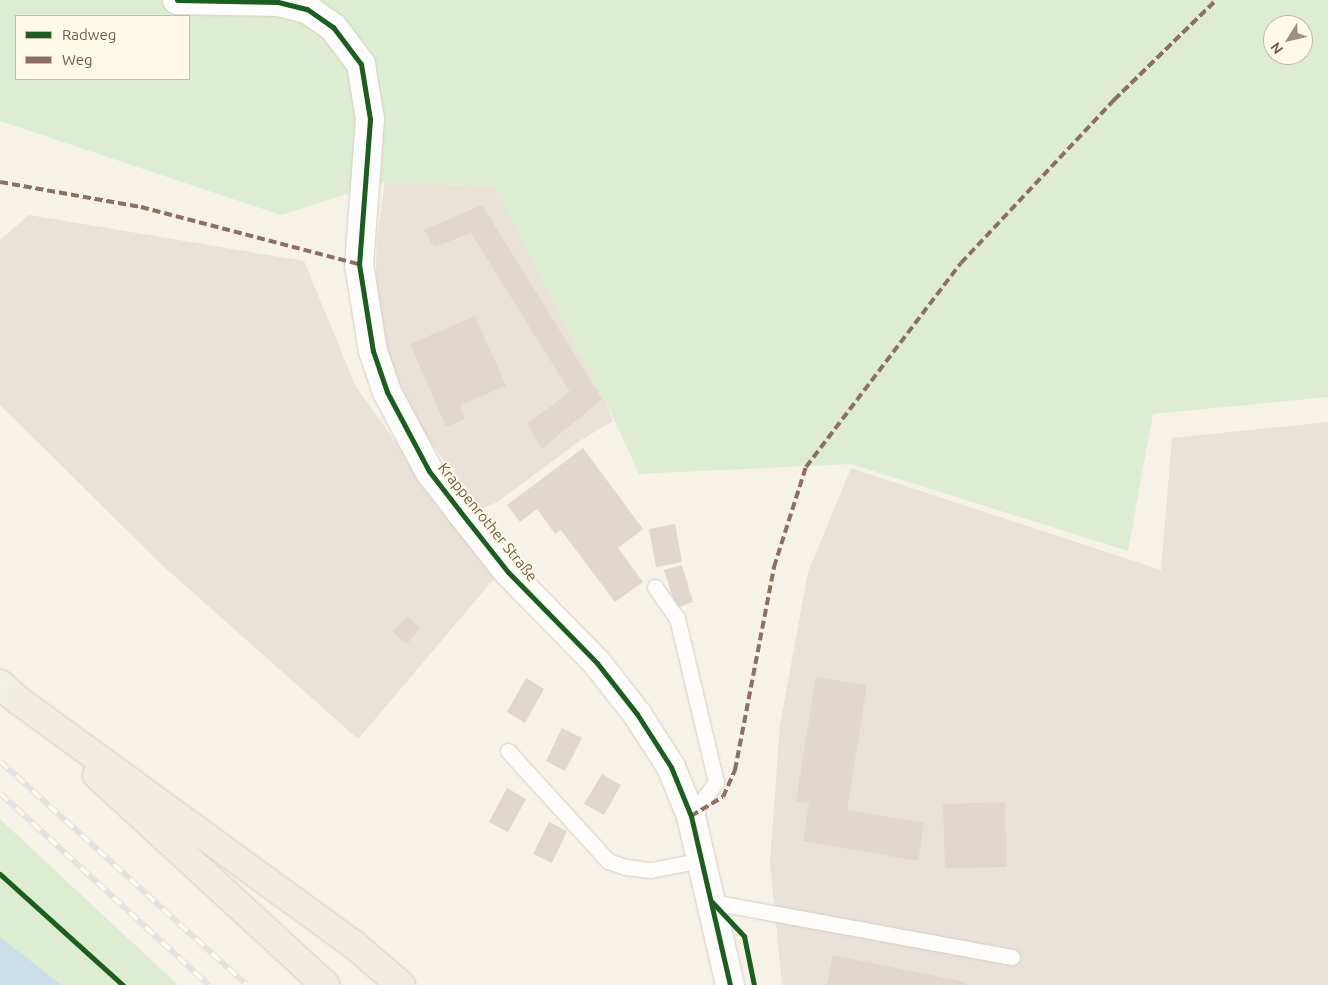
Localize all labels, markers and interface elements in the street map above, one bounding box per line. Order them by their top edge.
legend [15,15,190,80]
north arrow [1263,15,1313,65]
text: Radweg [62,26,116,43]
text: N [1267,39,1286,57]
text: Weg [62,51,93,68]
street label: Krappenrother Straße [435,459,541,585]

